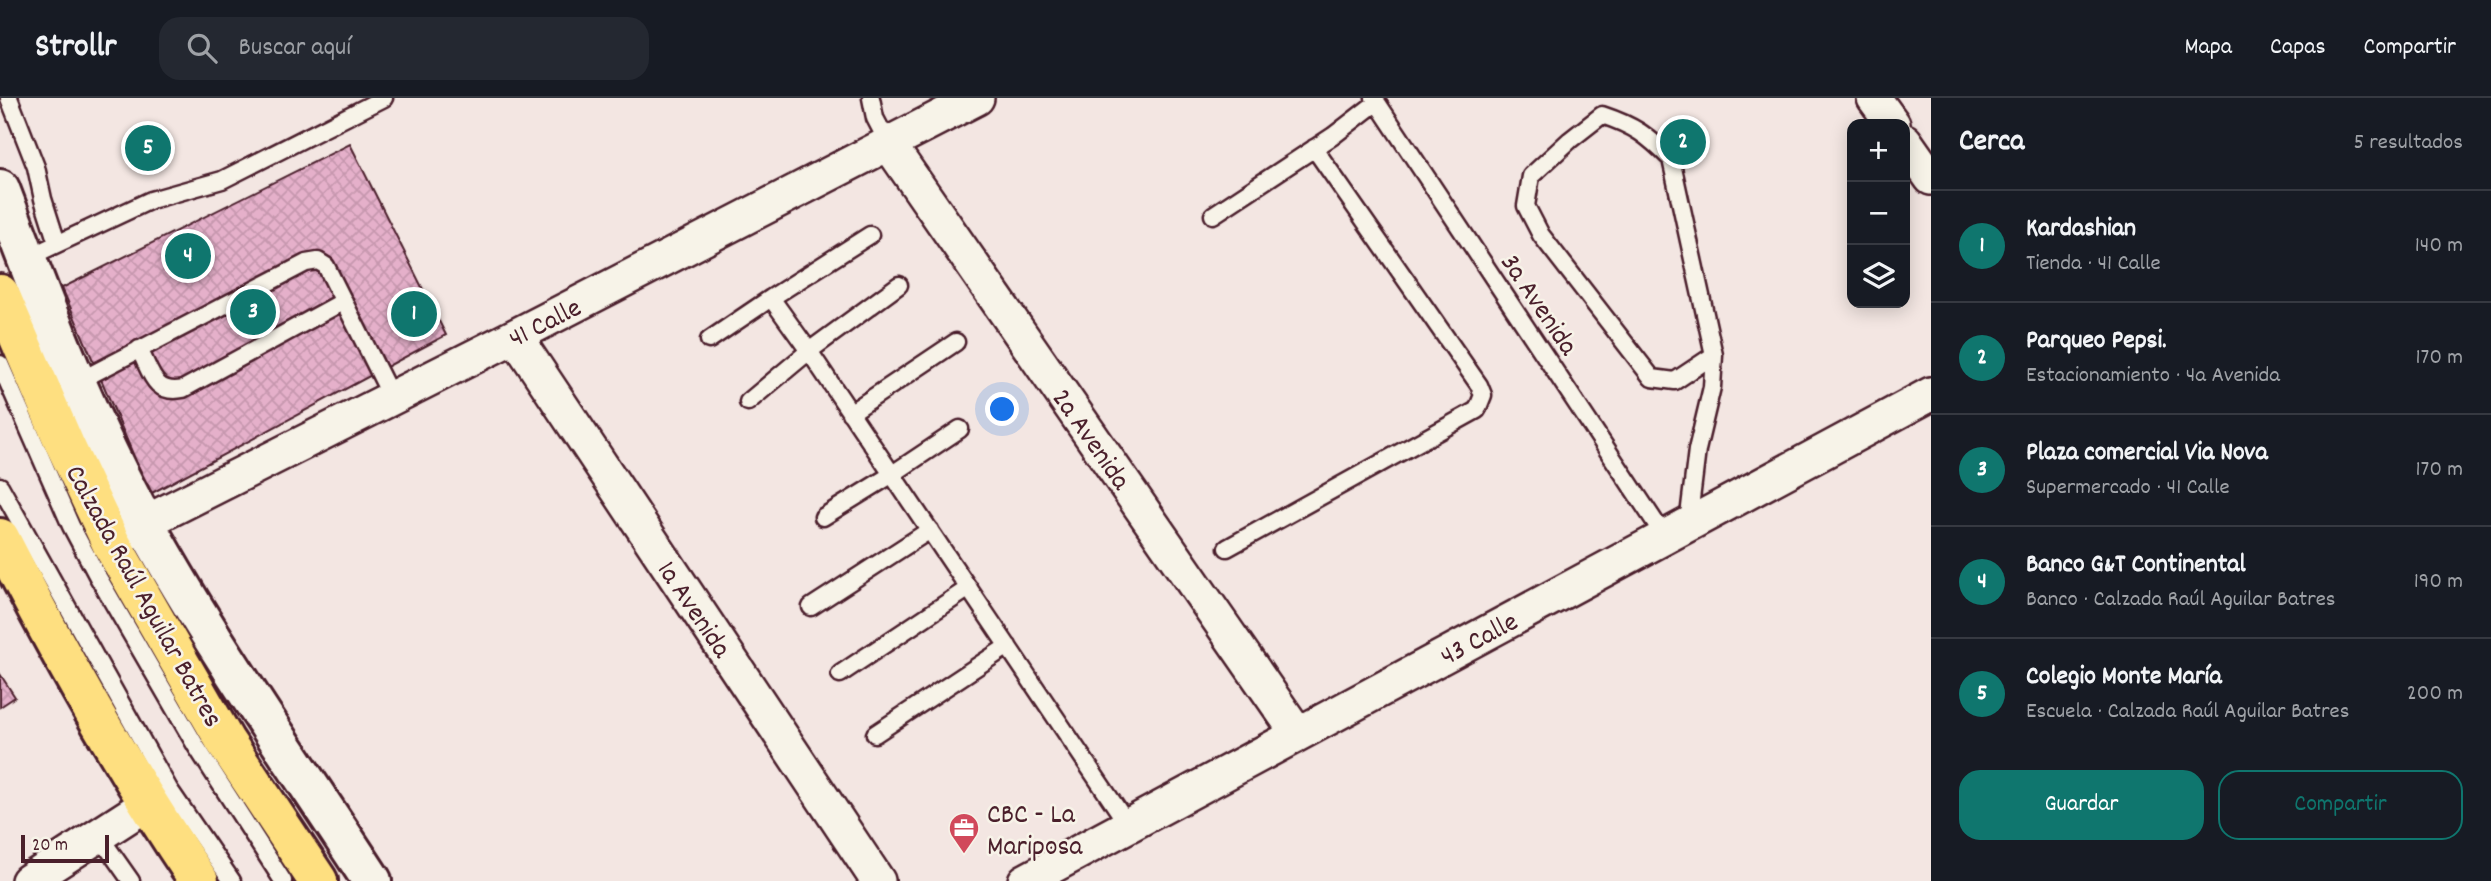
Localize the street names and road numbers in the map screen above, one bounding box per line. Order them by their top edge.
street label: 3a Avenida [1488,247,1586,366]
street label: 41 Calle [503,290,590,361]
street label: 2a Avenida [1039,382,1139,500]
street label: Calzada Raúl Aguilar Batres [53,459,231,736]
street label: 1a Avenida [645,554,739,668]
street label: 43 Calle [1434,604,1526,679]

